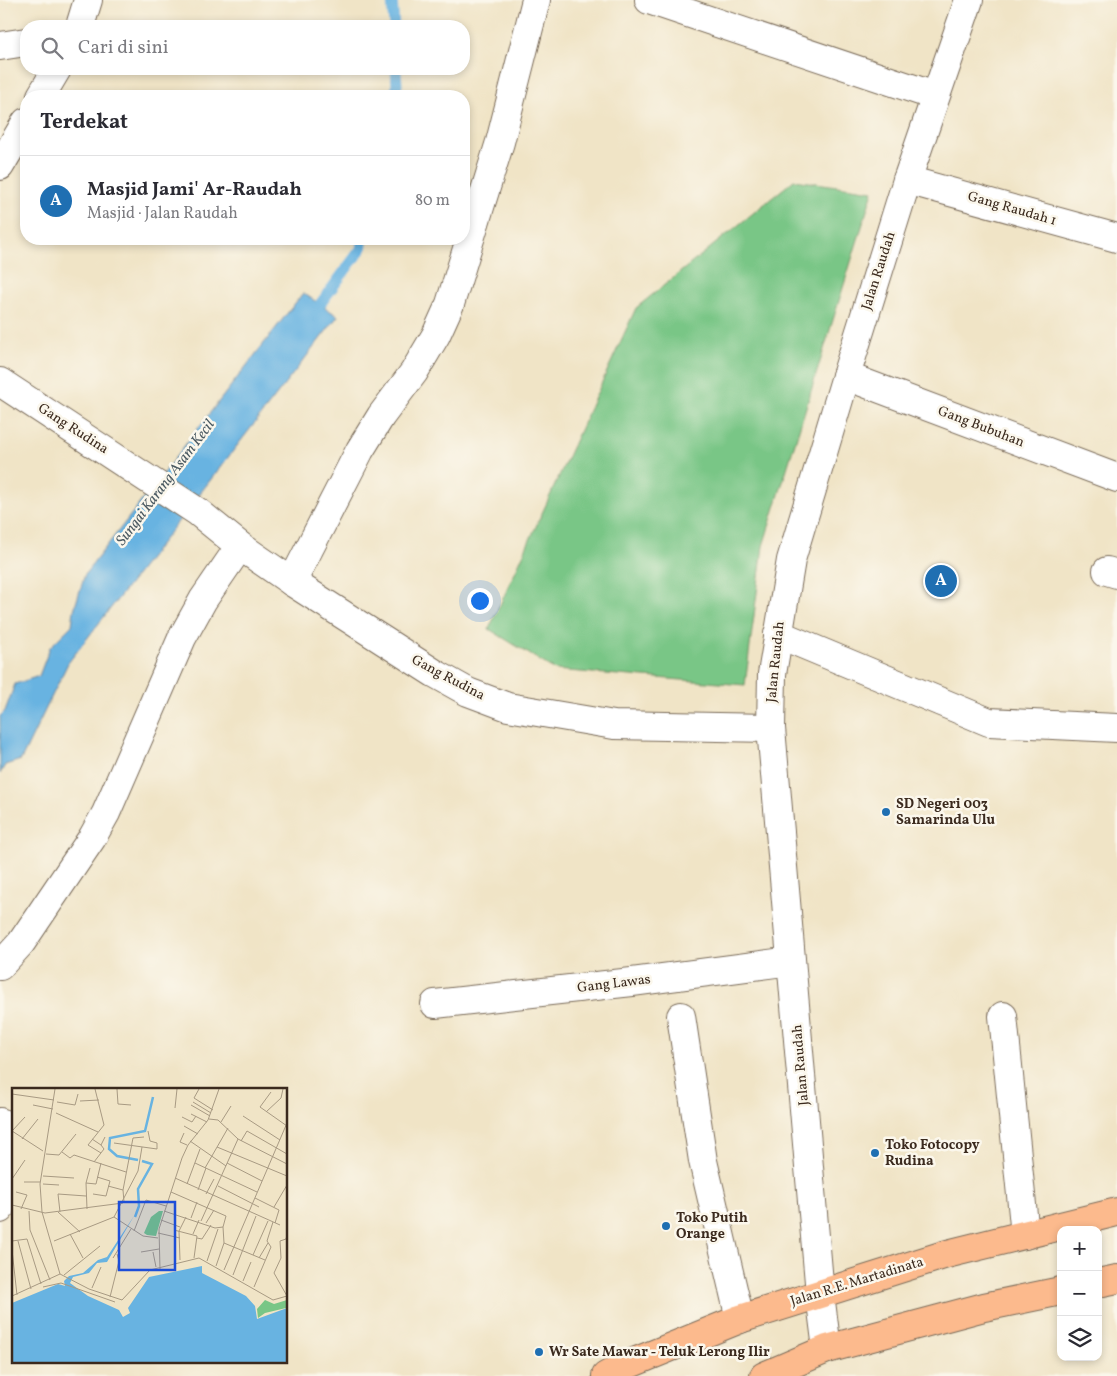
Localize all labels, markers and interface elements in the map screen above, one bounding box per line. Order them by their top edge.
search box [20,20,470,75]
icon: search [38,34,66,62]
text: Cari di sini [78,35,169,61]
text: Terdekat [40,108,128,137]
text: Masjid Jami' Ar-Raudah [87,177,302,203]
street label: Gang Raudah 1 [965,187,1059,231]
text: A [50,190,62,212]
text: 80 m [415,190,450,212]
text: Masjid · Jalan Raudah [87,203,238,225]
street label: Jalan Raudah [857,229,901,313]
street label: Gang Rudina [34,399,112,459]
street label: Gang Bubuhan [935,402,1027,452]
water label: Sungai Karang Asam Kecil [112,415,221,550]
pin: A [925,562,957,600]
your location [467,588,493,614]
street label: Jalan Raudah [762,620,790,704]
street label: Gang Rudina [408,651,488,705]
place label: SD Negeri 003 Samarinda Ulu [896,795,996,830]
marker: SD Negeri 003 Samarinda Ulu [880,806,892,818]
street label: Gang Lawas [576,970,652,998]
street label: Jalan Raudah [788,1024,814,1106]
inset map [12,1088,288,1364]
place label: Toko Fotocopy Rudina [885,1136,980,1171]
marker: Toko Fotocopy Rudina [869,1147,881,1159]
place label: Toko Putih Orange [676,1209,748,1244]
marker: Toko Putih Orange [660,1220,672,1232]
map controls [1057,1226,1102,1361]
button: + [1057,1226,1102,1271]
street label: Jalan R.E. Martadinata [788,1253,926,1311]
button: − [1057,1271,1102,1316]
button: layers [1057,1316,1102,1361]
place label: Wr Sate Mawar - Teluk Lerong Ilir [549,1343,770,1362]
marker: Wr Sate Mawar - Teluk Lerong Ilir [533,1346,545,1358]

